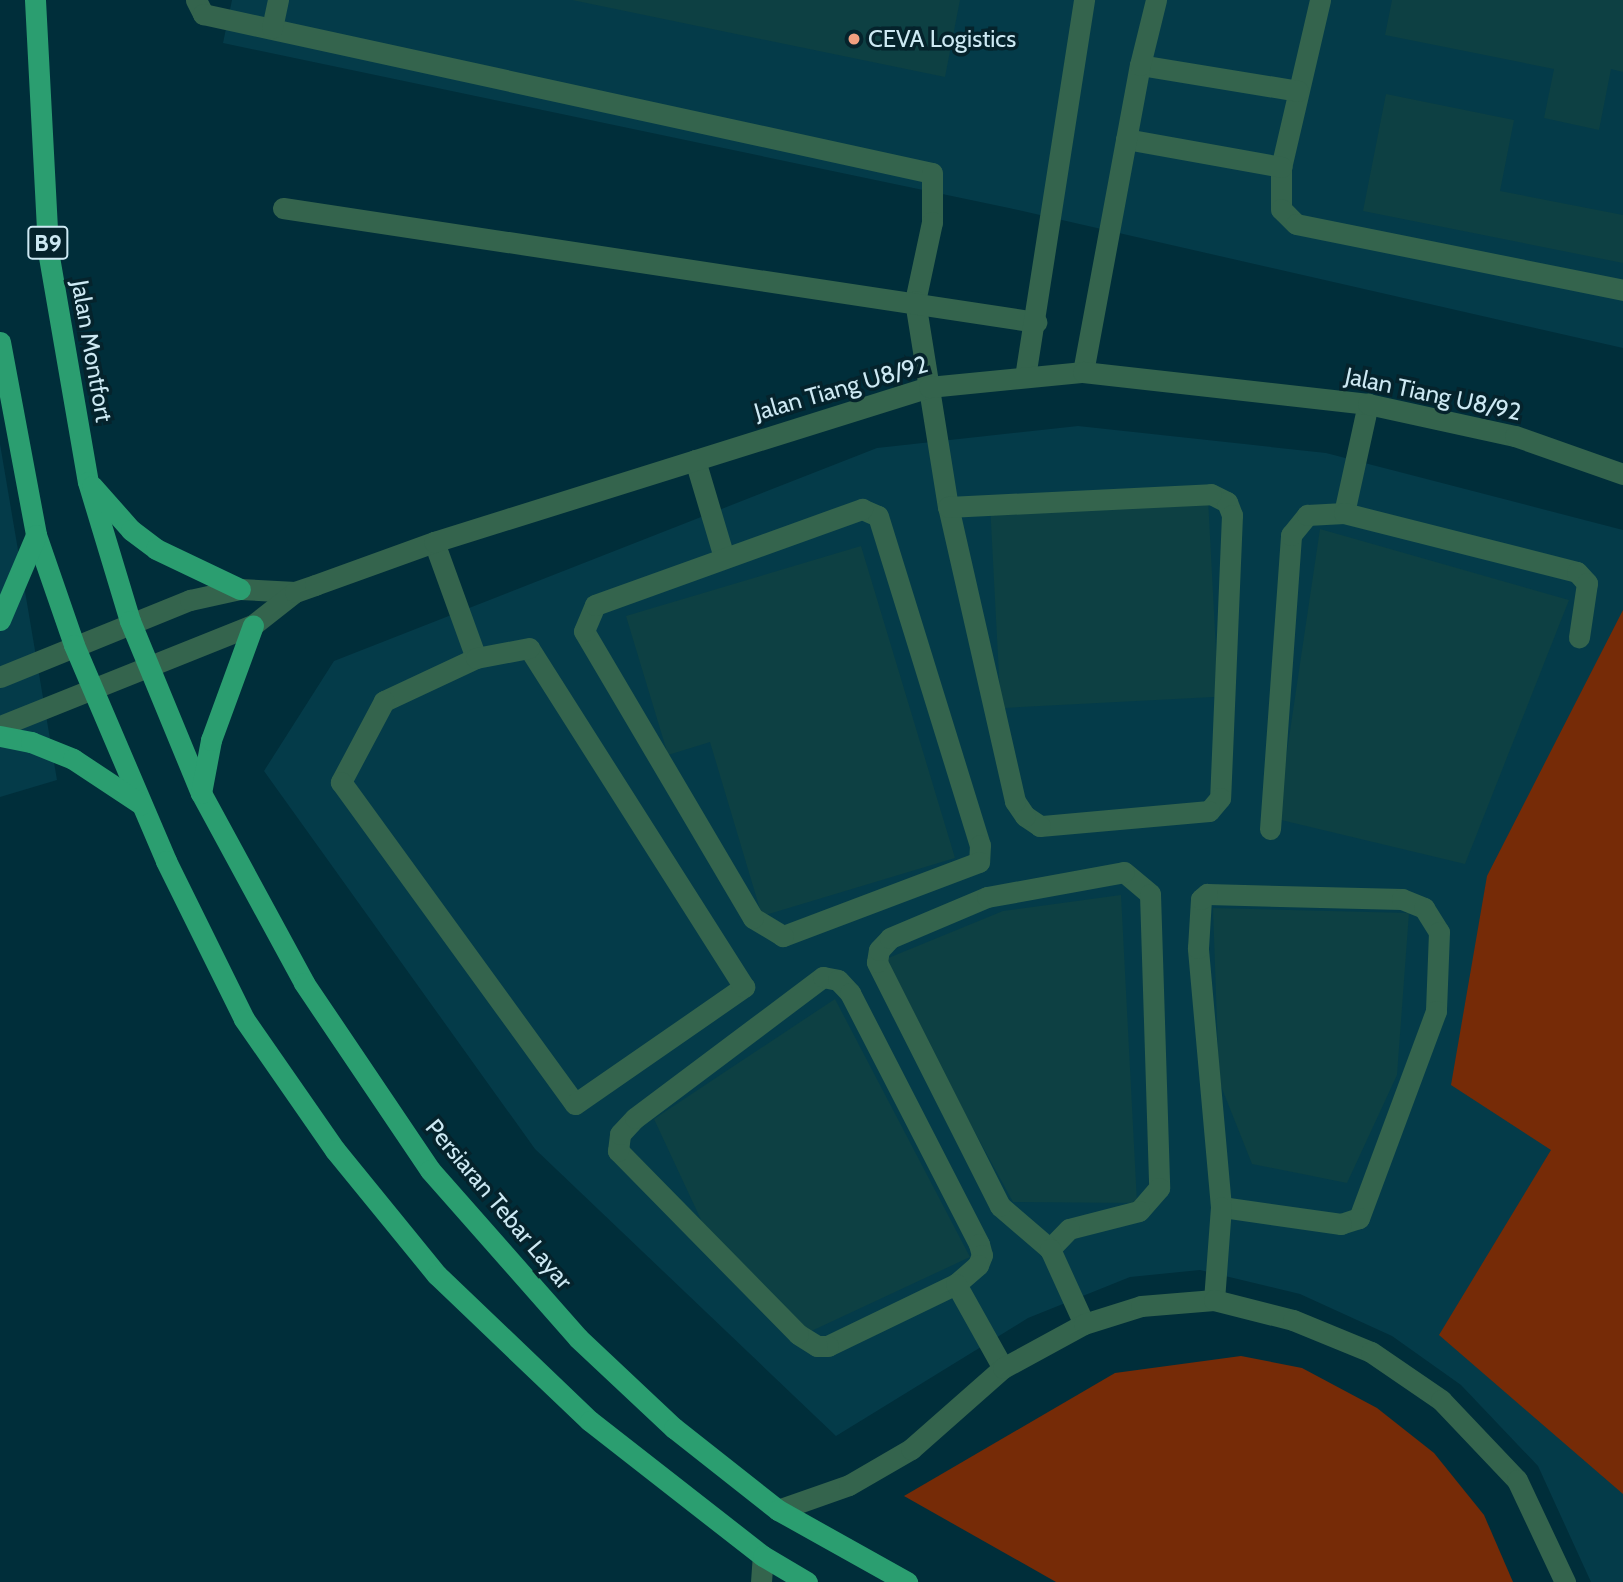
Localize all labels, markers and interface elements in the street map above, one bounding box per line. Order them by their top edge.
place label: CEVA Logistics [868,25,1016,53]
marker: CEVA Logistics [846,31,862,47]
road number: B9 [27,224,69,262]
street label: Jalan Montfort [65,278,119,424]
street label: Jalan Tiang U8/92 [751,349,931,427]
street label: Jalan Tiang U8/92 [1342,361,1524,427]
street label: Persiaran Tebar Layar [420,1113,578,1295]

